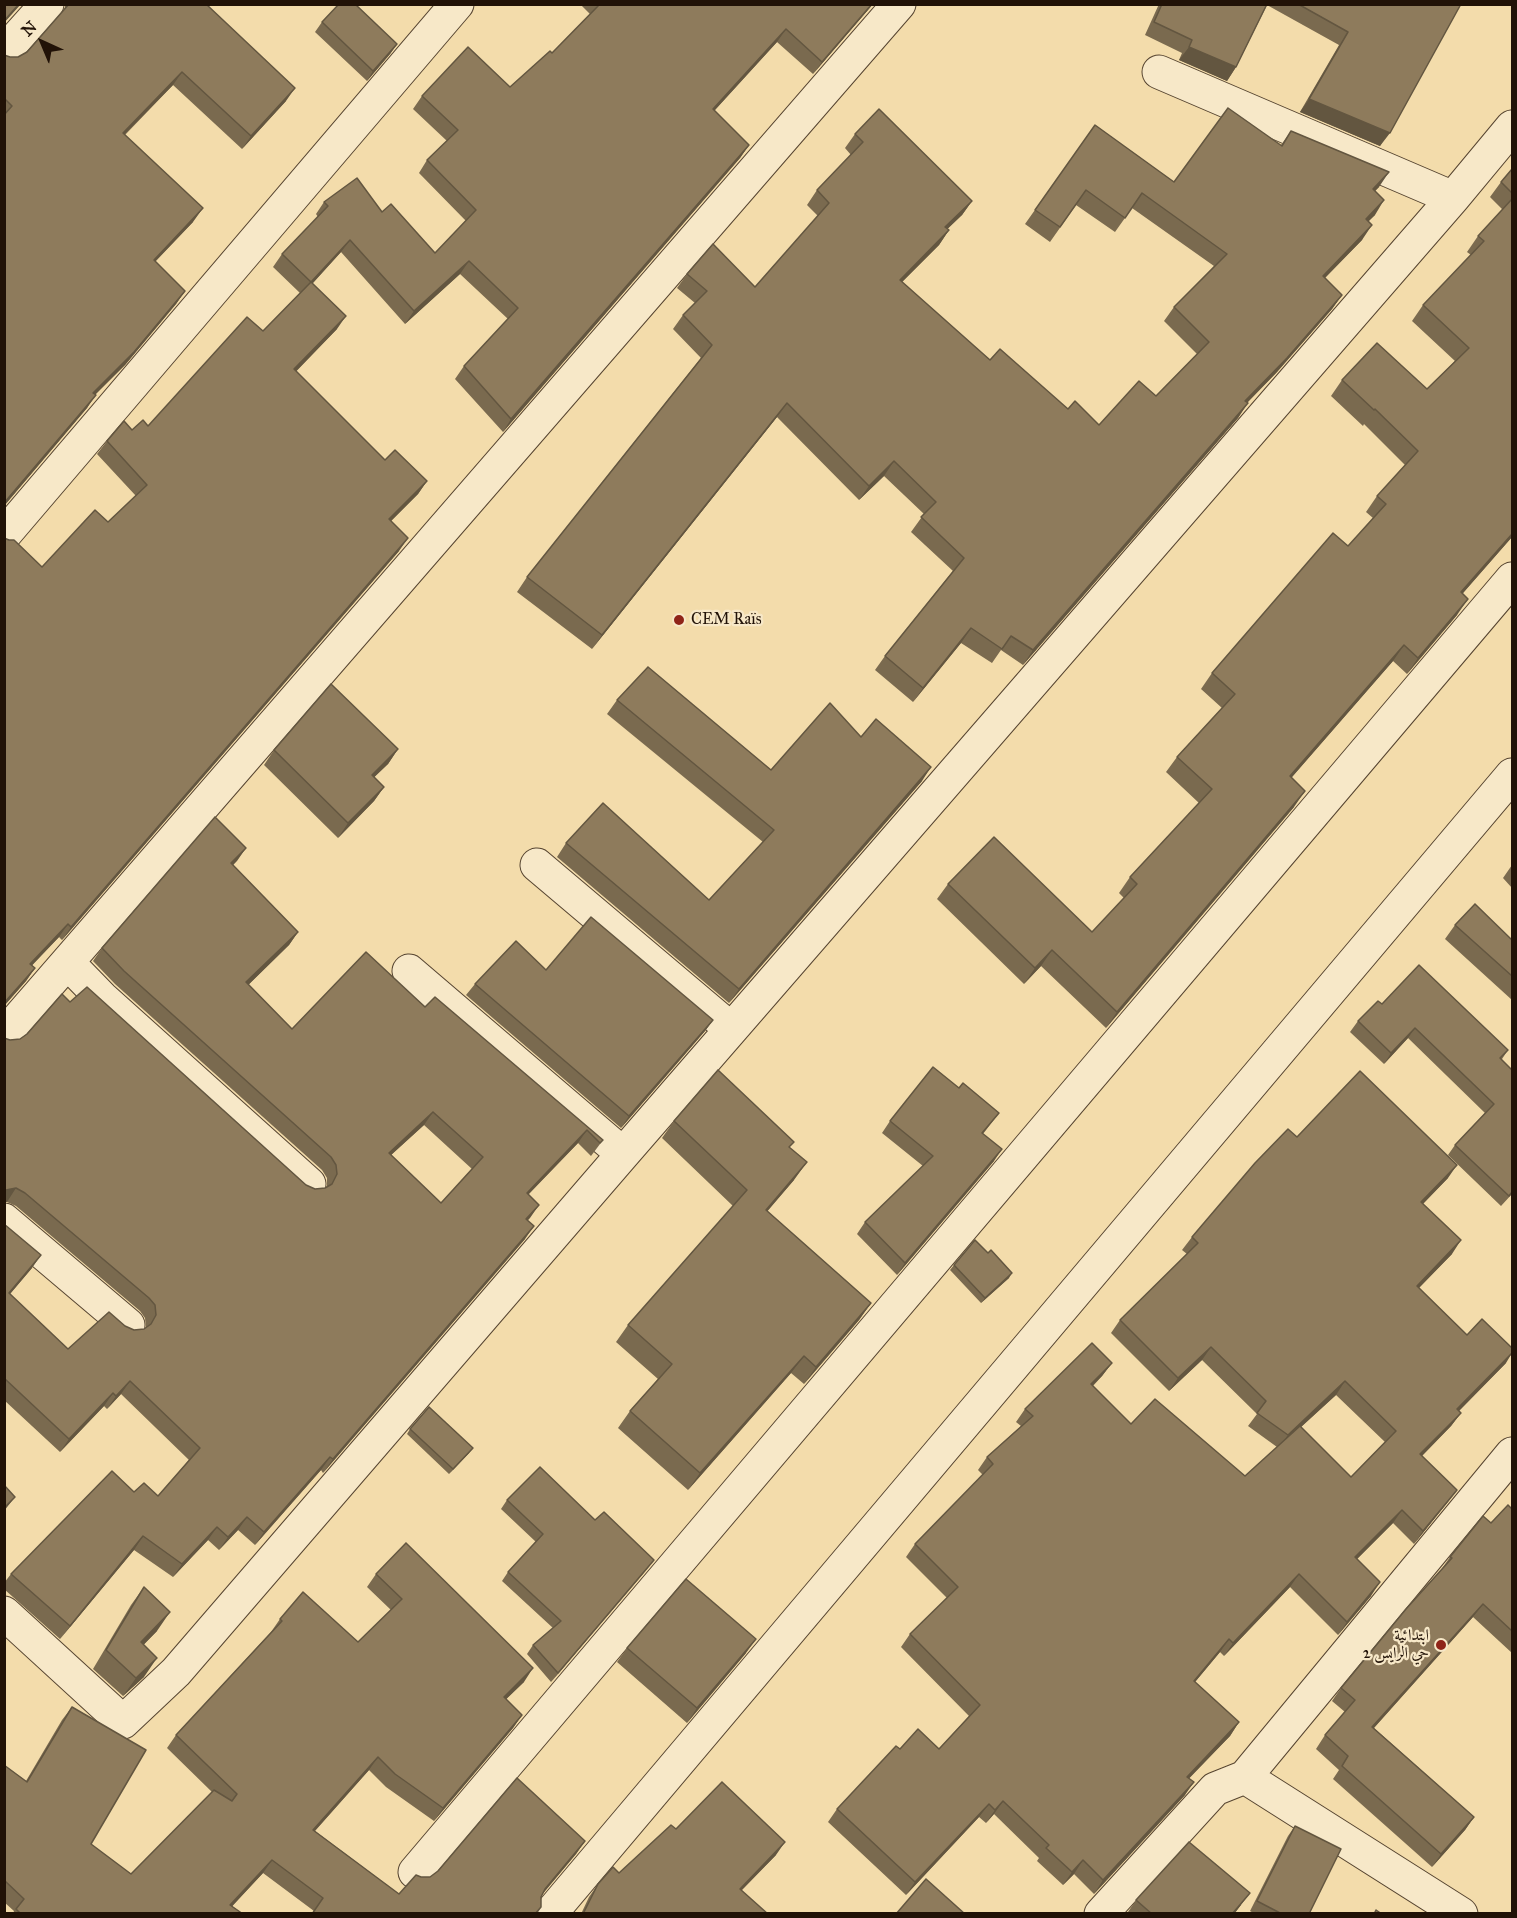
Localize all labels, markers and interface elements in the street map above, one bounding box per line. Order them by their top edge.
north arrow [12,12,72,72]
text: N [18,17,41,40]
place label: CEM Raïs [691,610,762,630]
marker: CEM Raïs [672,613,686,627]
place label: ابتدائية حي الرايس 2 [1363,1626,1429,1664]
marker: ابتدائية حي الرايس 2 [1434,1638,1448,1652]

